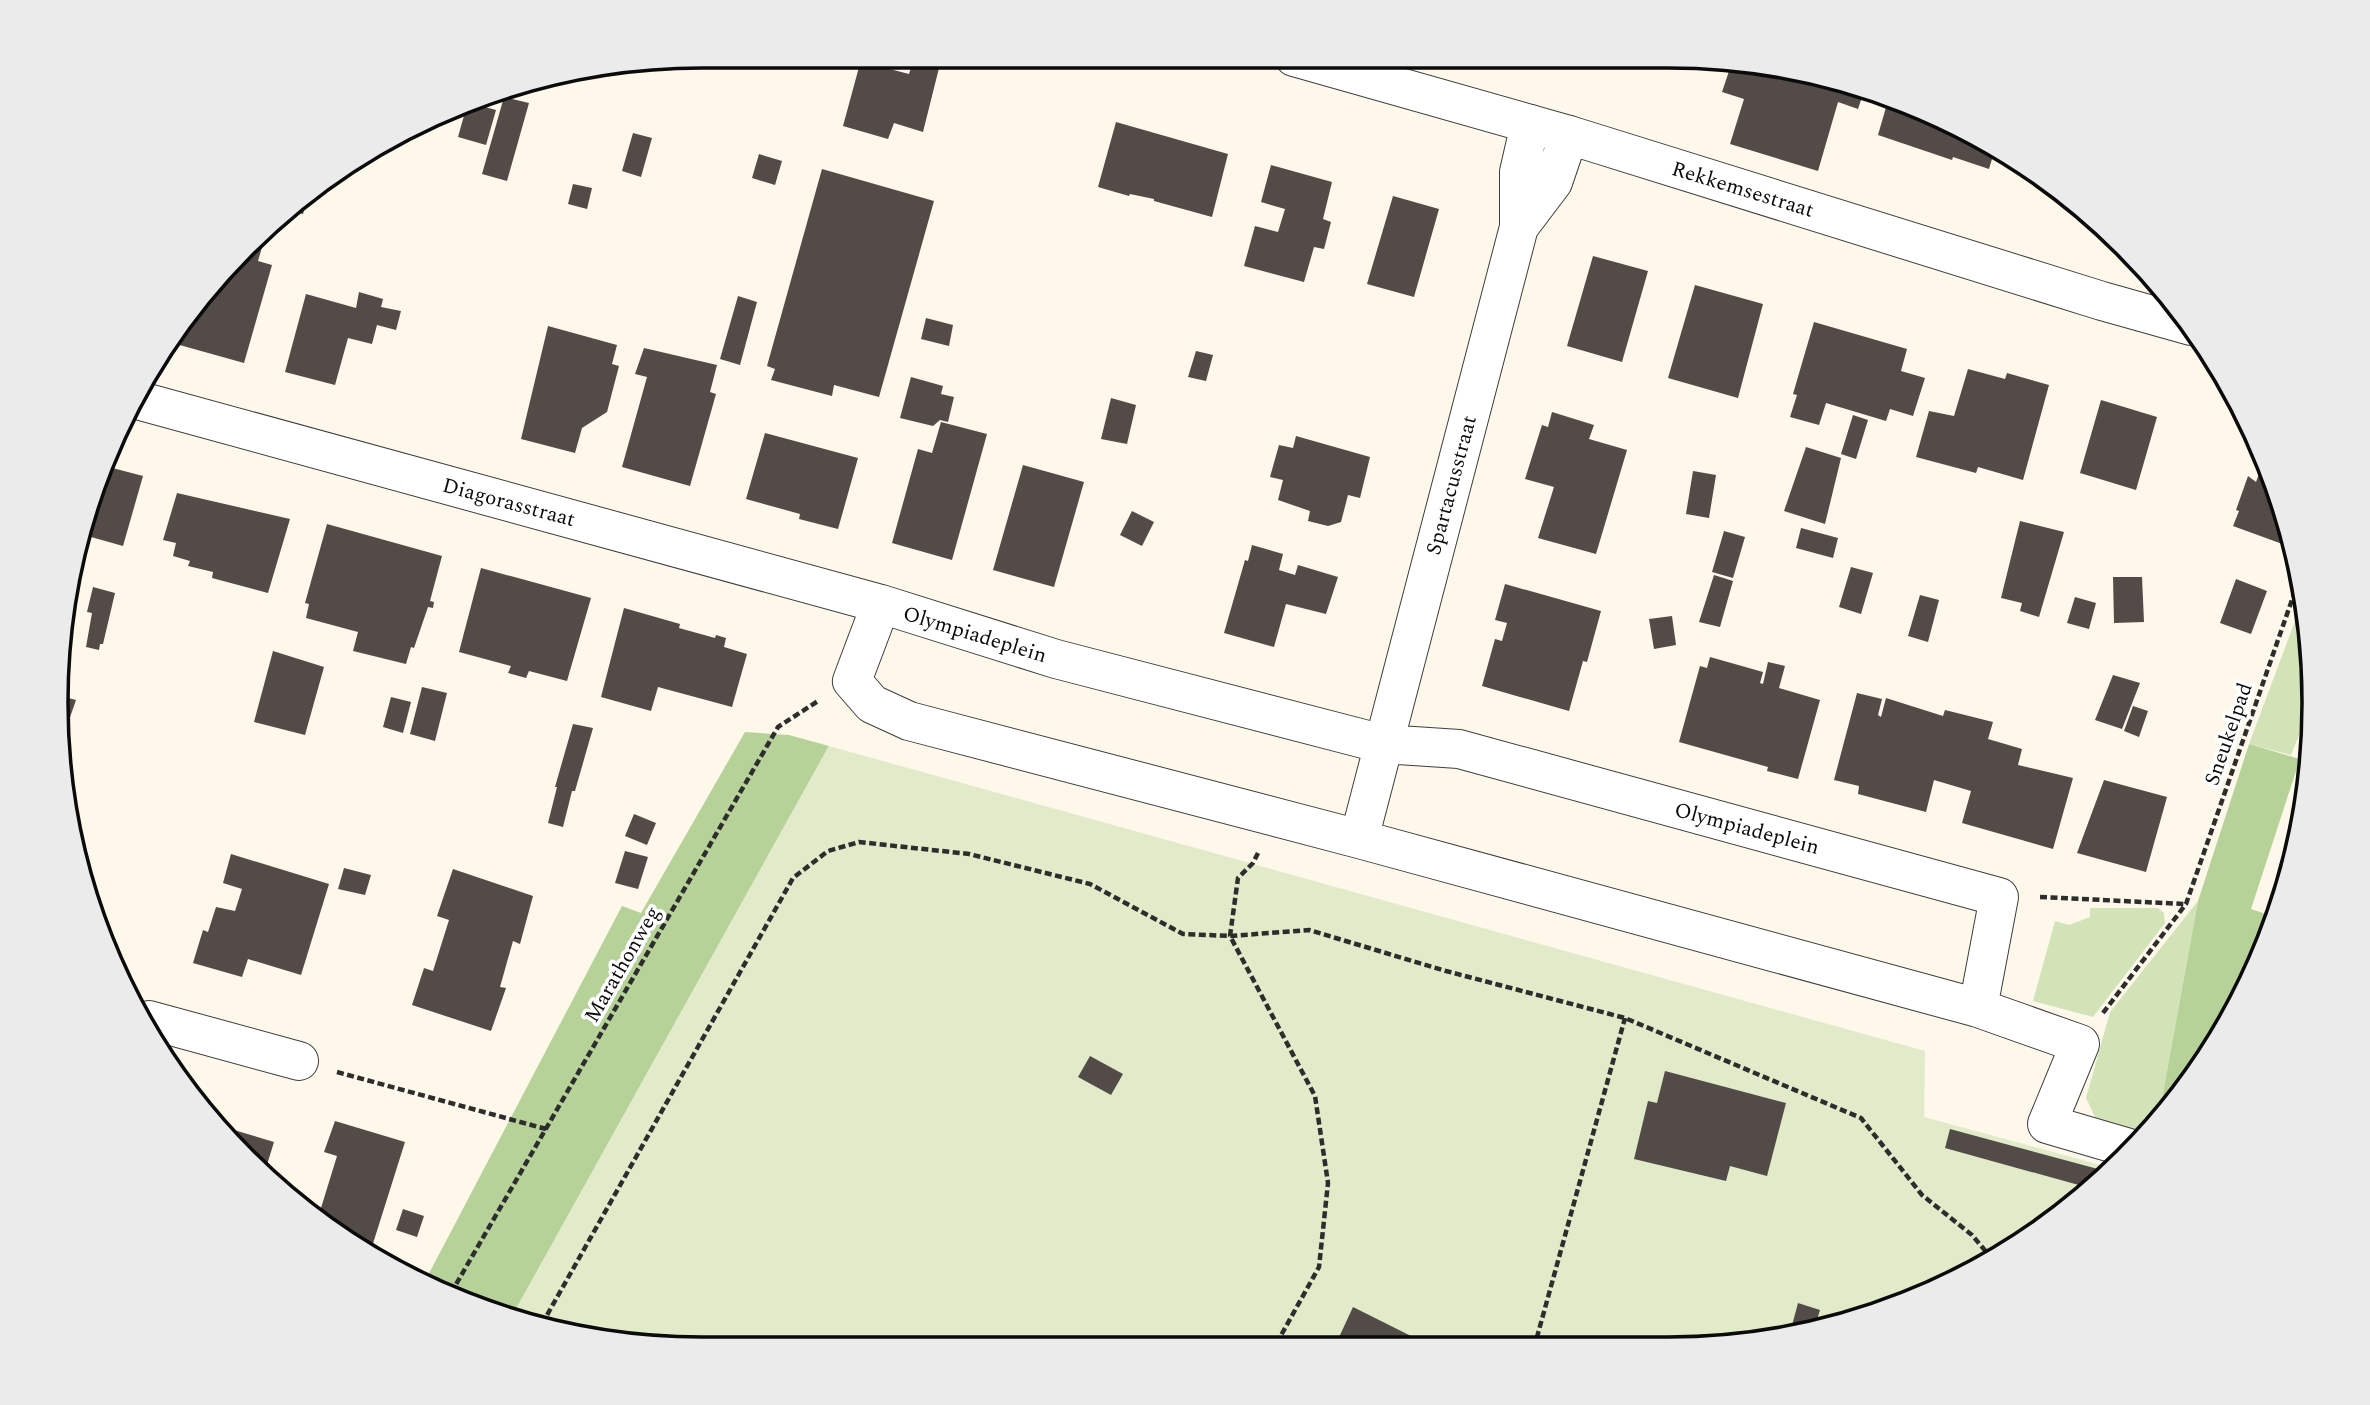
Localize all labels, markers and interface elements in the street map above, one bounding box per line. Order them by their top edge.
street label: Rekkemsestraat [1668,153,1818,227]
street label: Spartacusstraat [1418,412,1486,559]
street label: Diagorasstraat [439,470,579,536]
street label: Olympiadeplein [899,598,1051,672]
street label: Sneukelpad [2196,679,2261,790]
street label: Olympiadeplein [1671,794,1823,864]
street label: Marathonweg [577,900,669,1029]

